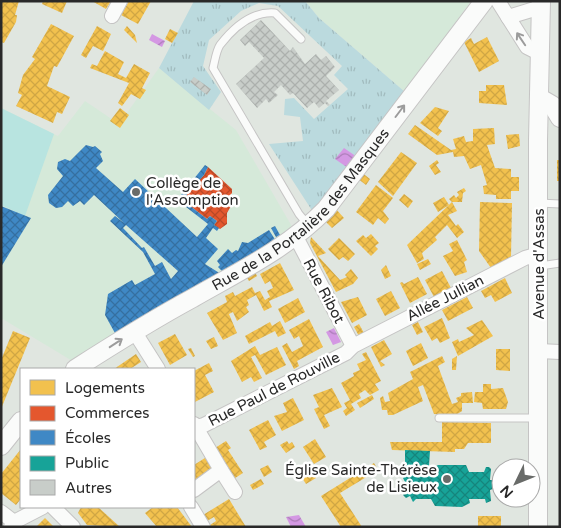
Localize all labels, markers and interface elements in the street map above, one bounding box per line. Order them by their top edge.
one-way arrow [516,32,526,46]
one-way arrow [394,105,405,118]
street label: Rue de la Portalière des Masques [209,125,393,295]
place label: Collège de l'Assomption [146,174,239,209]
marker: Collège de l'Assomption [130,186,142,198]
street label: Avenue d'Assas [530,208,548,320]
street label: Rue Ribot [299,255,349,327]
street label: Allée Jullian [403,271,487,325]
one-way arrow [108,337,122,347]
street label: Rue Paul de Rouville [205,348,343,430]
legend [20,368,195,508]
text: Logements [65,379,145,397]
text: Commerces [65,404,149,422]
text: Écoles [65,429,111,447]
text: Public [65,454,109,472]
north arrow [491,458,541,508]
place label: Église Sainte-Thérèse de Lisieux [285,461,437,496]
marker: Église Sainte-Thérèse de Lisieux [441,473,453,485]
text: Autres [65,479,112,497]
text: N [497,482,517,501]

